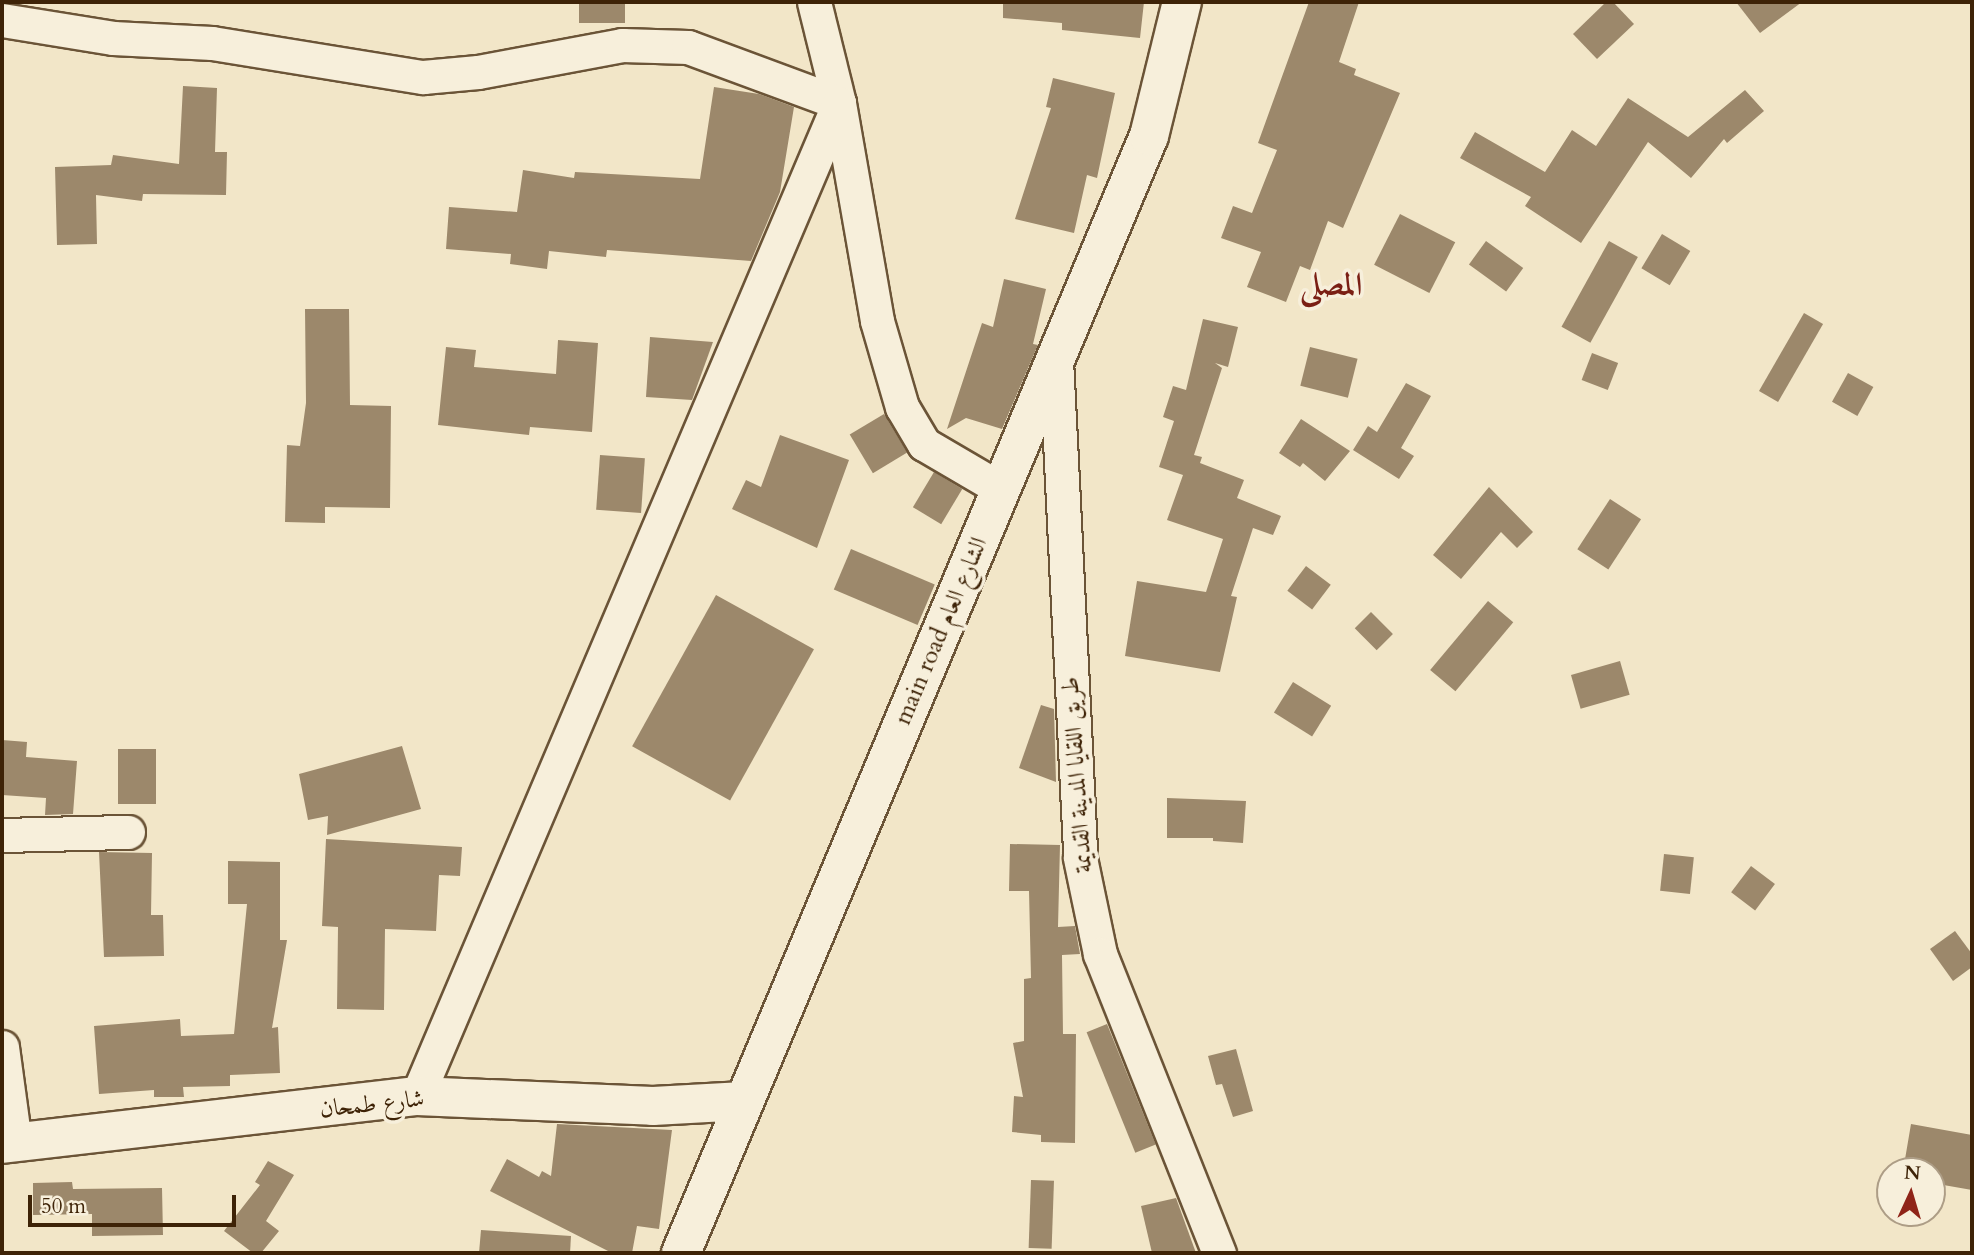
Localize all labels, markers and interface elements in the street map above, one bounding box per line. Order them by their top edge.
district label: المصلى [1300,266,1362,304]
street label: main road الشارع العام [889,533,993,729]
street label: طريق اللقايا المدينة القديمة [1056,676,1098,874]
street label: شارع طمحان [318,1084,426,1124]
north arrow [1876,1157,1946,1227]
text: N [1903,1160,1921,1187]
scale bar [32,1182,240,1226]
text: 50 m [41,1192,86,1221]

